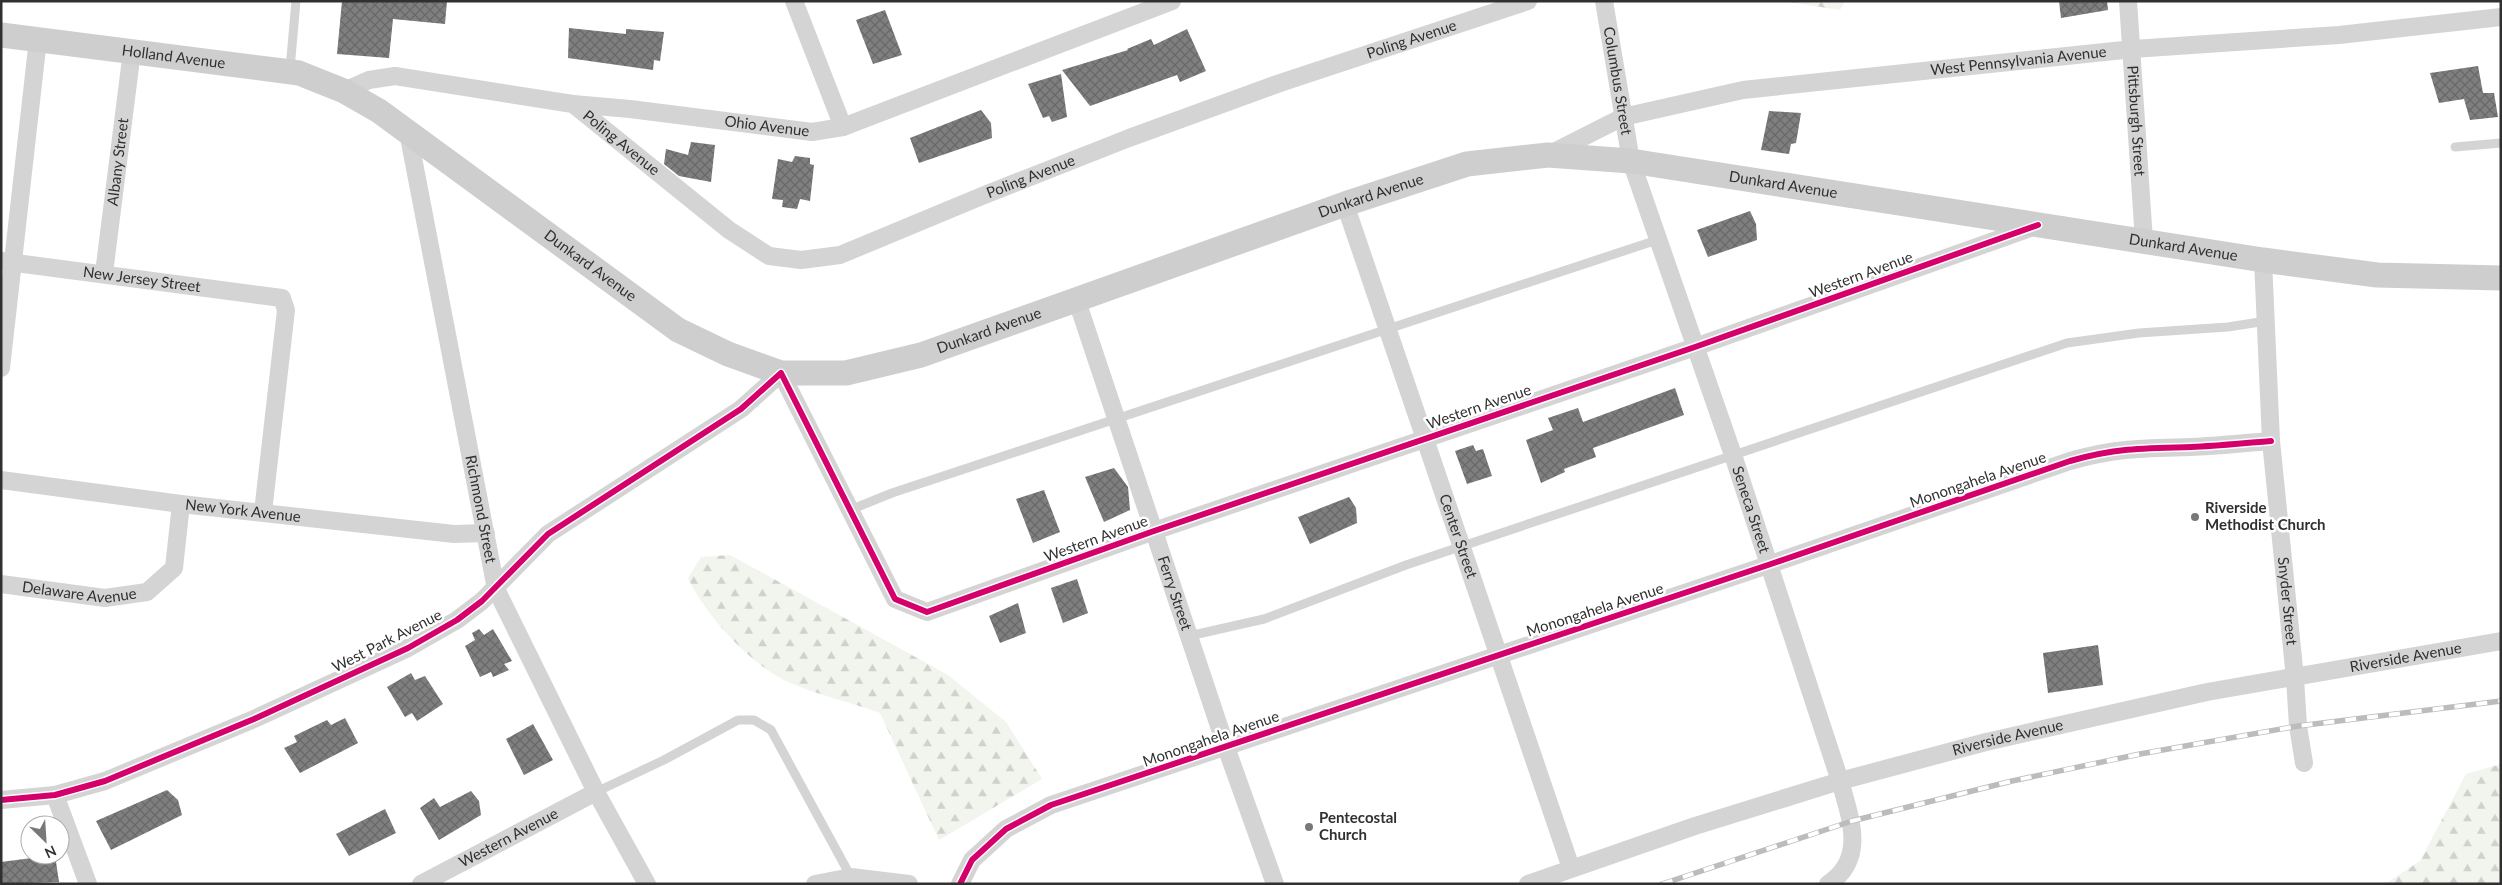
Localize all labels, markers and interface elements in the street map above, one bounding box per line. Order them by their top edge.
street label: Poling Avenue [1364,15,1459,62]
street label: Columbus Street [1600,25,1637,137]
street label: Holland Avenue [121,41,227,72]
street label: West Pennsylvania Avenue [1929,42,2107,78]
street label: Pittsburgh Street [2124,65,2150,177]
street label: Poling Avenue [580,106,664,179]
street label: Ohio Avenue [724,111,811,140]
street label: Albany Street [103,116,132,207]
street label: Poling Avenue [984,150,1077,201]
street label: Dunkard Avenue [1728,166,1839,201]
street label: Dunkard Avenue [1316,169,1426,221]
street label: Dunkard Avenue [541,225,640,305]
street label: Dunkard Avenue [2128,229,2239,264]
street label: Western Avenue [1806,247,1915,301]
street label: New Jersey Street [82,262,202,295]
street label: Dunkard Avenue [934,303,1044,357]
street label: Western Avenue [1424,380,1533,432]
street label: Monongahela Avenue [1907,447,2048,511]
street label: Richmond Street [462,453,501,565]
street label: Seneca Street [1729,464,1775,556]
street label: Center Street [1436,491,1482,581]
street label: New York Avenue [184,495,302,525]
place label: Riverside Methodist Church [2205,498,2326,533]
street label: Western Avenue [1041,511,1150,565]
marker: Riverside Methodist Church [2189,511,2201,523]
street label: Ferry Street [1155,553,1197,633]
street label: Snyder Street [2275,556,2302,646]
street label: Delaware Avenue [21,577,138,606]
street label: Monongahela Avenue [1524,578,1666,640]
street label: West Park Avenue [329,605,444,676]
street label: Riverside Avenue [2348,638,2463,675]
street label: Monongahela Avenue [1140,706,1281,770]
street label: Riverside Avenue [1950,715,2065,759]
street label: Western Avenue [456,804,561,870]
place label: Pentecostal Church [1319,808,1397,843]
north arrow [20,815,70,865]
marker: Pentecostal Church [1303,821,1315,833]
text: N [42,842,59,862]

